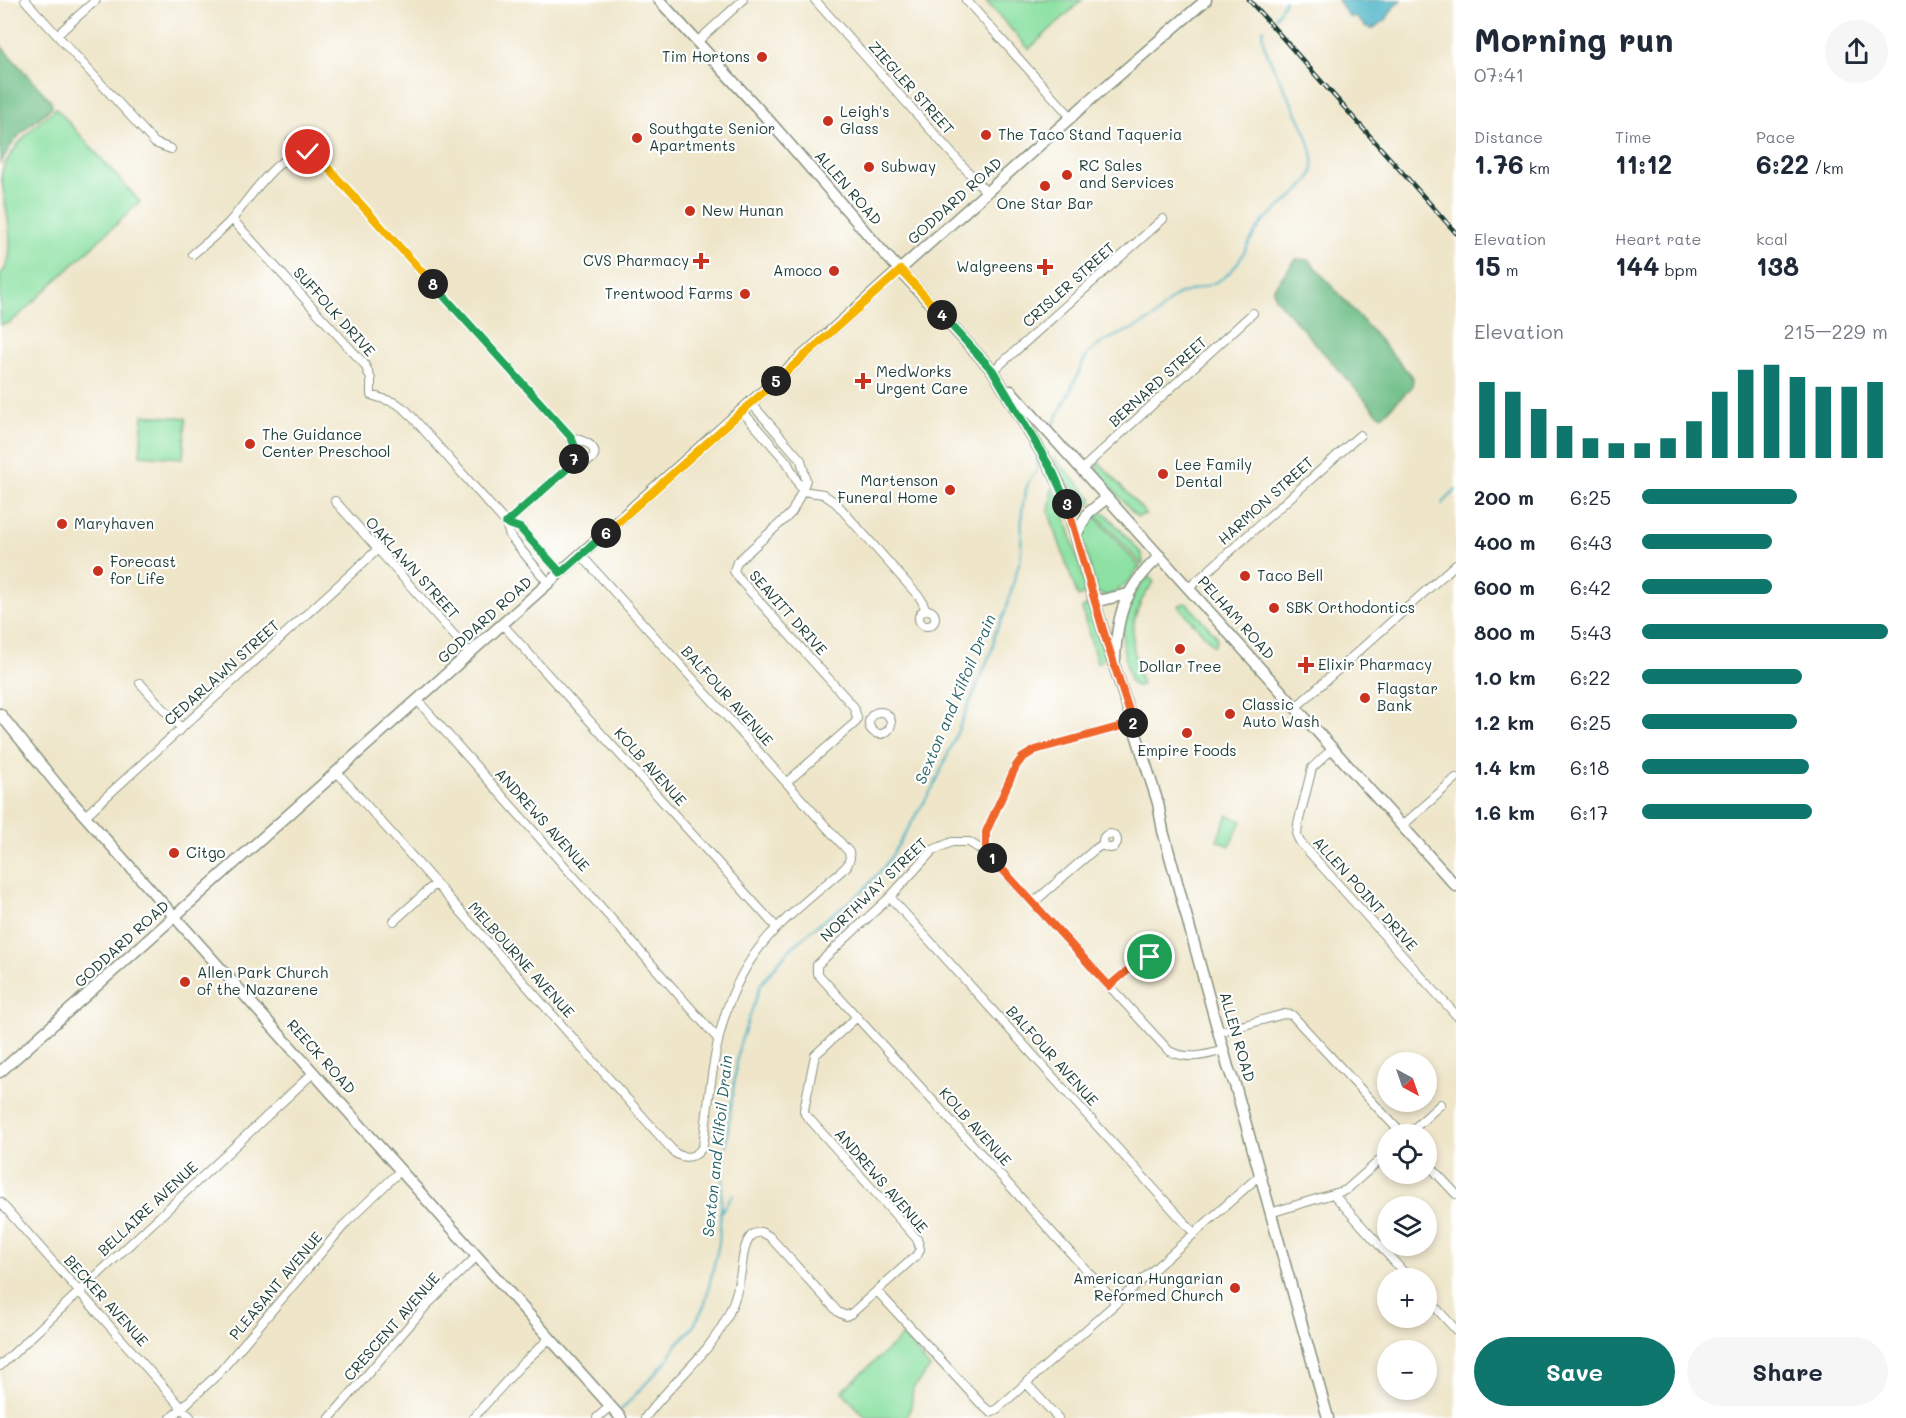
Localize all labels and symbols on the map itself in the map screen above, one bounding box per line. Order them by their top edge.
street label: ZIEGLER STREET [864,36,959,138]
place label: Tim Hortons [662,46,750,66]
marker: Tim Hortons [755,50,769,64]
place label: Leigh's Glass [840,101,890,138]
marker: Leigh's Glass [821,114,835,128]
place label: Southgate Senior Apartments [649,118,775,155]
place label: The Taco Stand Taqueria [998,124,1182,144]
pin [282,126,333,177]
marker: The Taco Stand Taqueria [979,128,993,142]
marker: Southgate Senior Apartments [630,131,644,145]
street label: ALLEN ROAD [811,146,887,229]
street label: GODDARD ROAD [903,152,1006,248]
place label: RC Sales and Services [1079,155,1174,192]
place label: Subway [881,156,936,176]
marker: Subway [862,160,876,174]
marker: RC Sales and Services [1060,168,1074,182]
marker: One Star Bar [1038,179,1052,193]
place label: One Star Bar [996,193,1094,213]
place label: New Hunan [702,200,784,220]
marker: New Hunan [683,204,697,218]
street label: CRISLER STREET [1018,237,1119,331]
place label: CVS Pharmacy [583,250,689,270]
marker: CVS Pharmacy [694,254,708,268]
place label: Walgreens [956,256,1033,276]
place label: Amoco [773,260,822,280]
marker: Walgreens [1038,260,1052,274]
street label: SUFFOLK DRIVE [289,262,380,361]
marker: Amoco [827,264,841,278]
pin: 8 [418,269,448,299]
place label: Trentwood Farms [605,283,733,303]
marker: Trentwood Farms [738,287,752,301]
pin: 4 [927,300,957,330]
street label: BERNARD STREET [1104,332,1211,431]
place label: MedWorks Urgent Care [876,361,968,398]
pin: 5 [761,366,791,396]
marker: MedWorks Urgent Care [854,372,872,390]
place label: The Guidance Center Preschool [262,424,391,461]
marker: The Guidance Center Preschool [243,437,257,451]
pin: 7 [559,444,589,474]
street label: HARMON STREET [1213,452,1317,549]
place label: Lee Family Dental [1175,454,1252,491]
marker: Lee Family Dental [1156,467,1170,481]
place label: Martenson Funeral Home [838,470,938,507]
marker: Martenson Funeral Home [943,483,957,497]
pin: 3 [1052,489,1082,519]
street label: OAKLAWN STREET [362,512,464,623]
place label: Maryhaven [74,513,154,533]
marker: Maryhaven [55,517,69,531]
pin: 6 [591,518,621,548]
place label: Forecast for Life [110,551,176,588]
marker: Forecast for Life [91,564,105,578]
place label: Taco Bell [1257,565,1323,585]
street label: SEAVITT DRIVE [745,566,832,659]
marker: Taco Bell [1238,569,1252,583]
street label: GODDARD ROAD [433,571,536,667]
street label: PELHAM ROAD [1194,571,1280,663]
place label: SBK Orthodontics [1286,597,1415,617]
marker: SBK Orthodontics [1267,601,1281,615]
water label: Sexton and Kilfoil Drain [909,610,1000,787]
street label: CEDARLAWN STREET [159,615,283,730]
street label: BALFOUR AVENUE [677,641,778,750]
marker: Dollar Tree [1173,642,1187,656]
place label: Elixir Pharmacy [1318,654,1432,674]
place label: Dollar Tree [1139,656,1221,676]
marker: Elixir Pharmacy [1299,658,1313,672]
place label: Flagstar Bank [1377,678,1438,715]
marker: Flagstar Bank [1358,691,1372,705]
place label: Classic Auto Wash [1242,694,1319,731]
marker: Classic Auto Wash [1223,707,1237,721]
pin: 2 [1118,708,1148,738]
street label: KOLB AVENUE [610,723,692,810]
marker: Empire Foods [1180,726,1194,740]
place label: Empire Foods [1138,740,1237,760]
street label: ANDREWS AVENUE [491,763,595,876]
street label: ALLEN POINT DRIVE [1309,832,1423,955]
street label: NORTHWAY STREET [815,833,931,946]
place label: Citgo [186,842,226,862]
pin: 1 [977,843,1007,873]
marker: Citgo [167,846,181,860]
street label: GODDARD ROAD [70,895,173,991]
street label: MELBOURNE AVENUE [464,897,580,1022]
pin [1124,931,1175,982]
place label: Allen Park Church of the Nazarene [197,962,328,999]
marker: Allen Park Church of the Nazarene [178,975,192,989]
street label: ALLEN ROAD [1216,989,1260,1084]
street label: BALFOUR AVENUE [1002,1001,1103,1110]
street label: REECK ROAD [283,1015,360,1098]
north arrow [1377,1052,1437,1112]
water label: Sexton and Kilfoil Drain [697,1054,737,1238]
street label: KOLB AVENUE [935,1083,1017,1170]
street label: ANDREWS AVENUE [831,1124,933,1237]
street label: BELLAIRE AVENUE [93,1156,202,1260]
street label: PLEASANT AVENUE [224,1227,327,1344]
street label: BECKER AVENUE [60,1250,154,1351]
street label: CRESCENT AVENUE [339,1268,444,1385]
place label: American Hungarian Reformed Church [1073,1268,1223,1305]
marker: American Hungarian Reformed Church [1228,1281,1242,1295]

